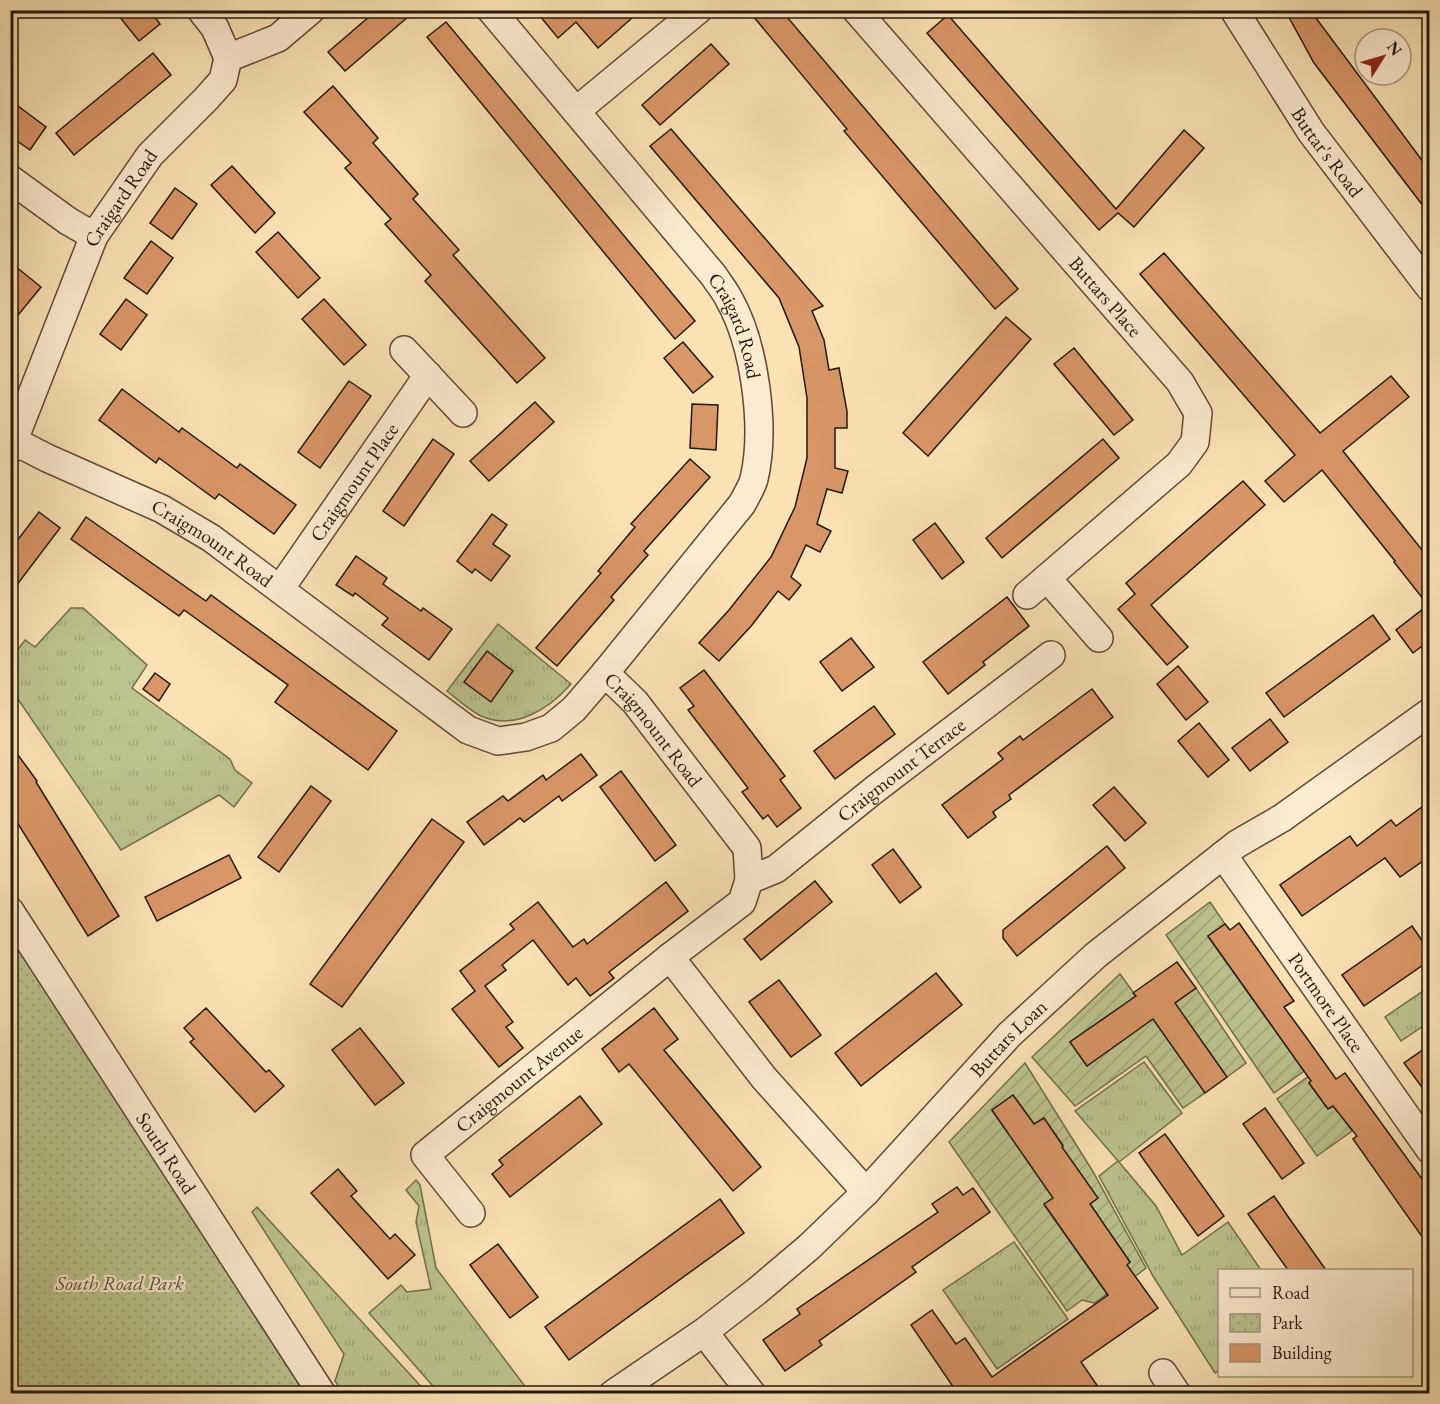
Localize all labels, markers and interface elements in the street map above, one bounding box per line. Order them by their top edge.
north arrow [1353,27,1413,87]
text: N [1382,37,1407,60]
street label: Buttar's Road [1285,102,1370,203]
street label: Craigard Road [78,143,164,250]
street label: Buttars Place [1063,251,1148,343]
street label: Craigard Road [702,267,767,382]
street label: Craigmount Place [304,417,404,547]
street label: Craigmount Road [148,493,279,593]
street label: Craigmount Road [599,667,709,793]
street label: Craigmount Terrace [832,712,971,828]
street label: Portmore Place [1282,947,1371,1058]
street label: Buttars Loan [964,993,1053,1083]
street label: Craigmount Avenue [450,1019,588,1138]
street label: South Road [130,1107,203,1199]
legend [1218,1269,1413,1377]
park label: South Road Park [55,1270,184,1296]
text: Road [1272,1281,1311,1304]
text: Park [1272,1311,1303,1334]
text: Building [1272,1341,1332,1364]

